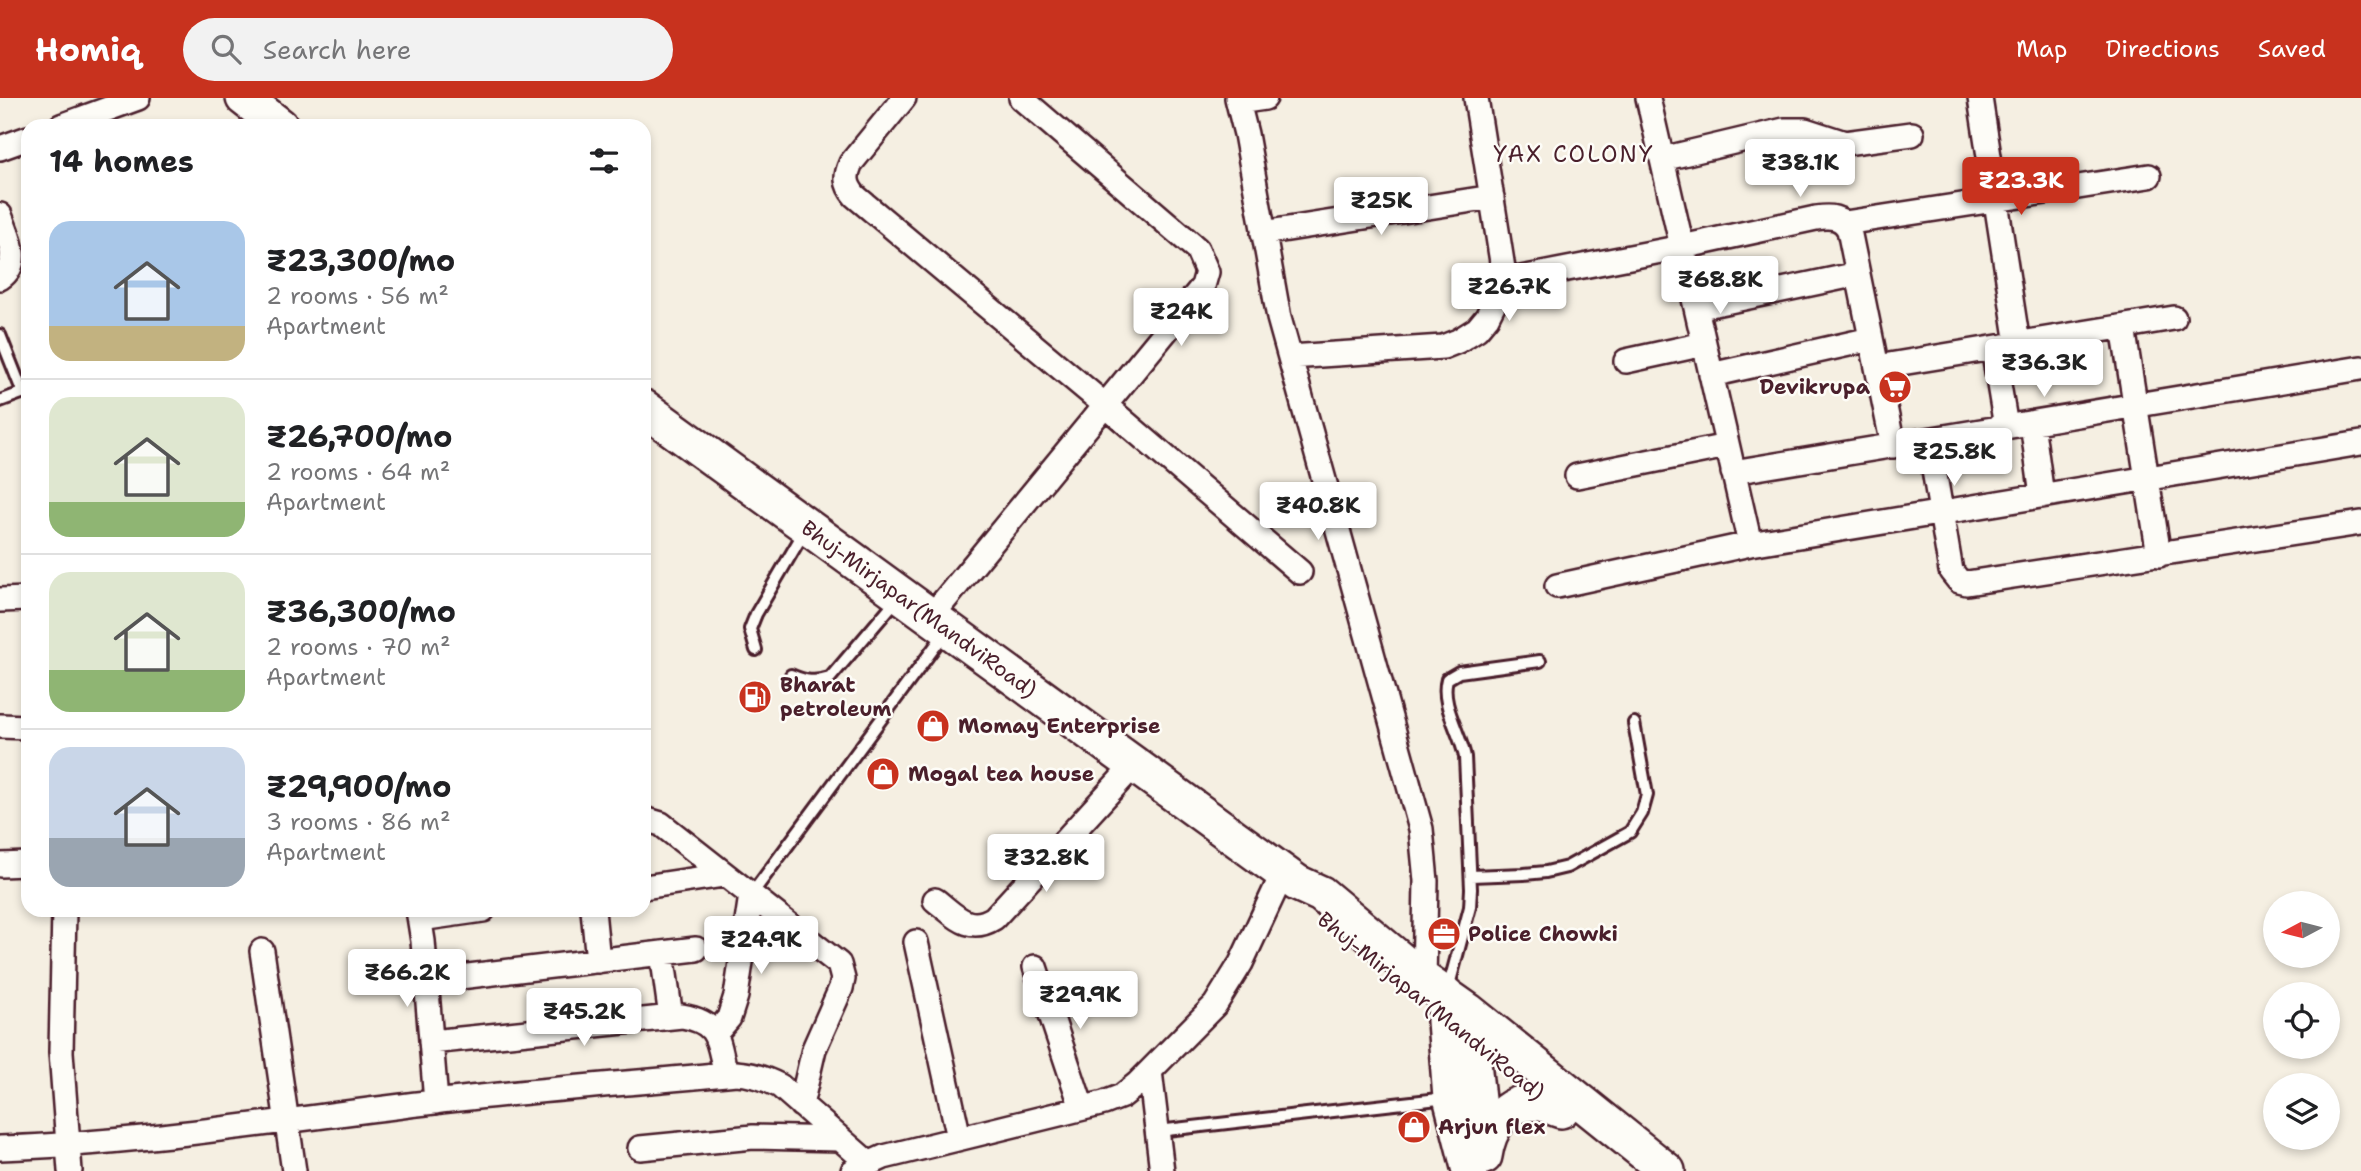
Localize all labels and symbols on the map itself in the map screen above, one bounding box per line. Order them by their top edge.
district label: YAX COLONY [1493,139,1655,169]
pin: ₹38.1K [1743,140,1857,199]
pin: ₹23.3K [1964,158,2078,217]
pin: ₹25K [1340,178,1422,237]
pin: ₹68.8K [1663,256,1777,316]
pin: ₹26.7K [1452,264,1566,323]
pin: ₹24K [1140,288,1222,348]
pin: ₹36.3K [1987,340,2101,399]
supermarket icon: Devikrupa [1876,368,1914,406]
place label: Devikrupa [1759,373,1871,401]
pin: ₹25.8K [1897,428,2011,488]
pin: ₹40.8K [1261,482,1375,542]
street label: Bhuj-Mirjapar(MandviRoad) [796,514,1042,704]
place label: Bharat petroleum [780,671,891,723]
fuel station icon: Bharat petroleum [736,678,774,716]
shop icon: Momay Enterprise [914,707,952,745]
place label: Momay Enterprise [958,712,1161,740]
shop icon: Mogal tea house [864,755,902,793]
place label: Mogal tea house [908,760,1094,788]
pin: ₹32.8K [989,834,1103,894]
north arrow [2263,891,2340,968]
street label: Bhuj-Mirjapar(MandviRoad) [1312,906,1550,1106]
office icon: Police Chowki [1425,915,1463,953]
pin: ₹24.9K [704,916,818,976]
place label: Police Chowki [1468,920,1618,948]
pin: ₹66.2K [350,950,464,1009]
pin: ₹29.9K [1023,972,1137,1031]
pin: ₹45.2K [527,988,641,1048]
shop icon: Arjun flex [1395,1108,1433,1146]
place label: Arjun flex [1438,1113,1546,1141]

